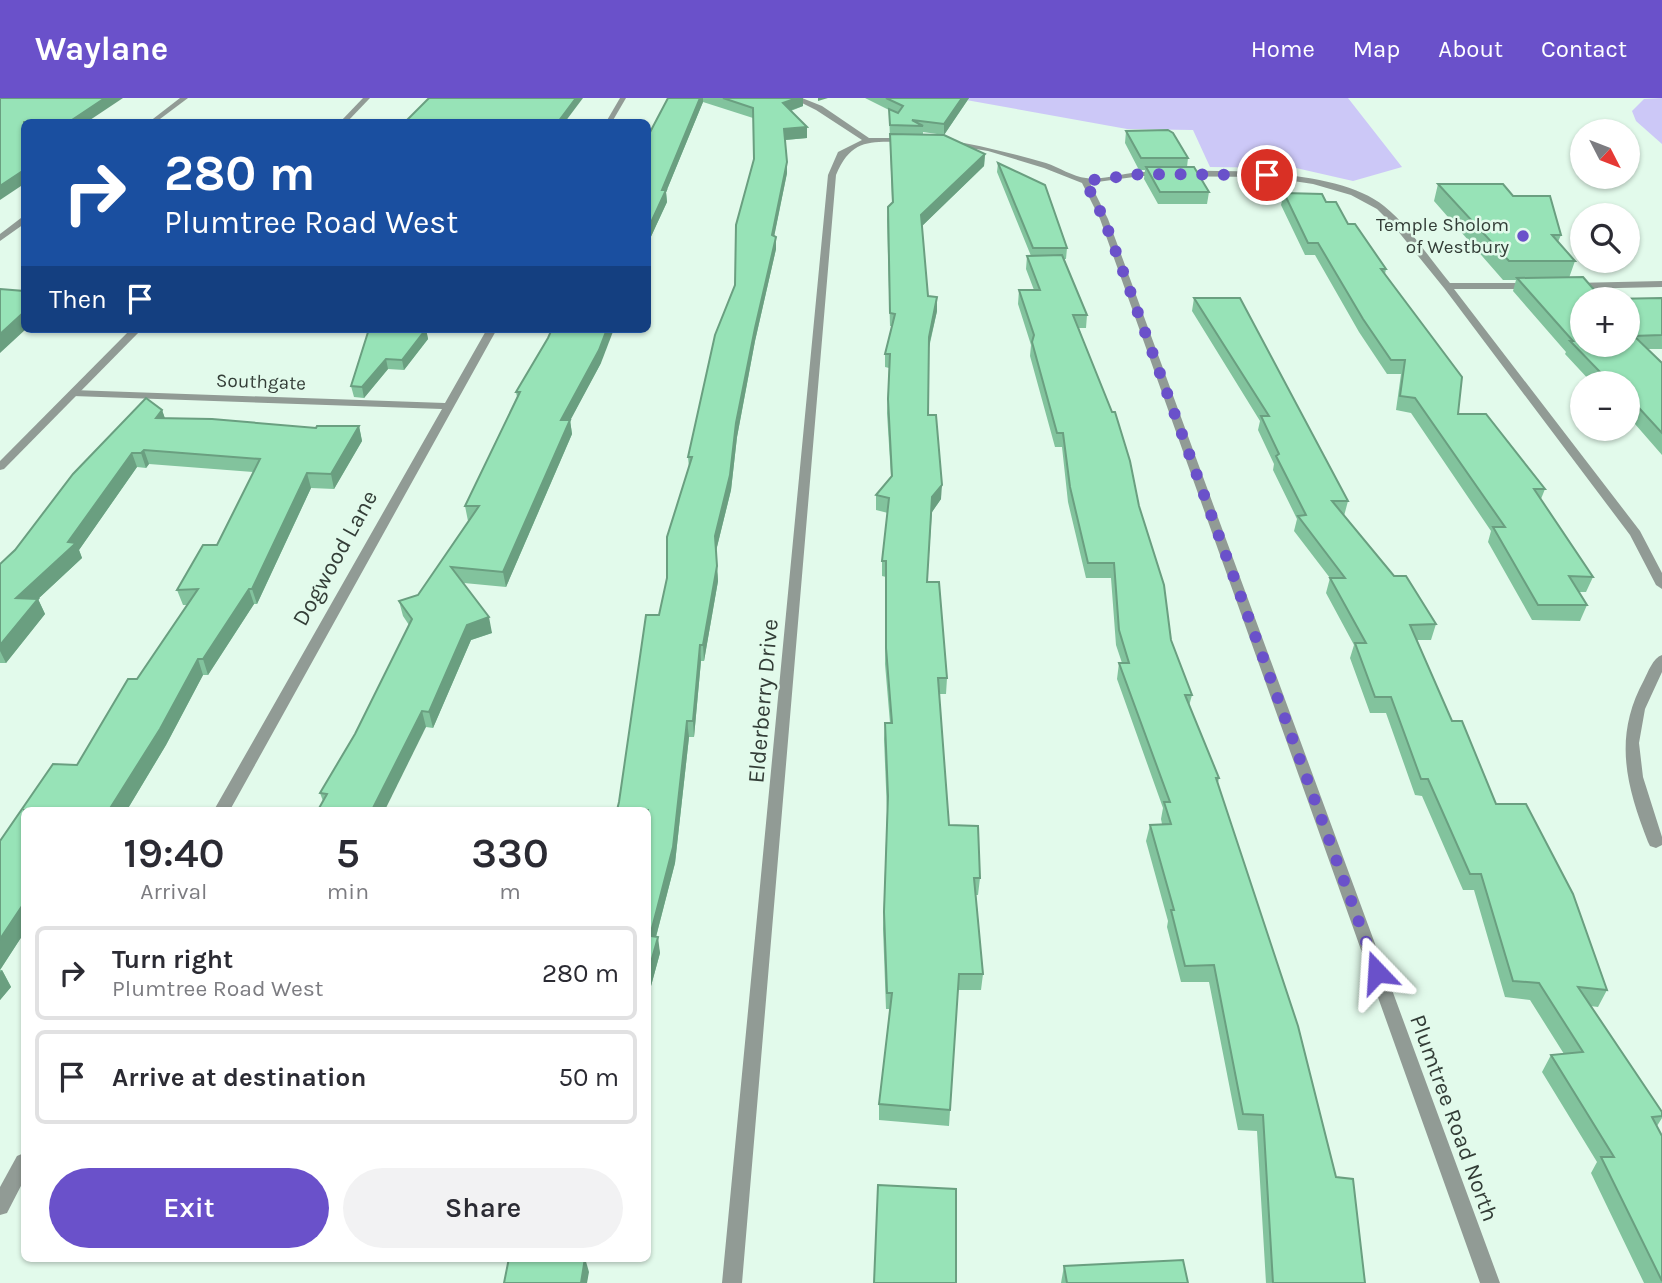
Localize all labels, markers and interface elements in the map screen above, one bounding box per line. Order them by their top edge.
text: Waylane [35,30,168,68]
text: Home [1251,35,1315,63]
text: Map [1353,35,1400,63]
text: About [1438,35,1503,63]
text: Contact [1541,35,1627,63]
north arrow [1570,119,1640,189]
map controls [1570,119,1640,441]
text: 280 m [164,145,315,202]
pin [1237,145,1297,205]
icon: right [49,147,140,238]
icon: arrive [1248,156,1286,194]
button: search [1570,203,1640,273]
text: Plumtree Road West [164,204,458,241]
place label: Temple Sholom of Westbury [1376,214,1509,258]
marker: Temple Sholom of Westbury [1515,228,1531,244]
icon: arrive [121,280,159,318]
text: Then [49,284,107,315]
button: + [1570,287,1640,357]
street label: Southgate [216,369,306,395]
button: − [1570,371,1640,441]
street label: Dogwood Lane [287,486,383,630]
street label: Elderberry Drive [742,618,784,784]
text: 19:40 [123,828,225,878]
text: 5 [336,828,360,878]
text: 330 [471,828,549,878]
text: Arrival [140,878,208,905]
text: min [327,878,369,905]
text: m [499,878,521,905]
position arrow [1340,935,1414,1009]
text: Turn right [112,944,233,975]
icon: right [53,954,91,992]
text: 280 m [542,958,619,989]
text: Plumtree Road West [112,975,323,1002]
street label: Plumtree Road North [1404,1011,1504,1225]
icon: arrive [53,1058,91,1096]
text: Arrive at destination [112,1062,366,1093]
text: 50 m [558,1062,619,1093]
button: Exit [49,1168,329,1248]
button: Share [343,1168,623,1248]

